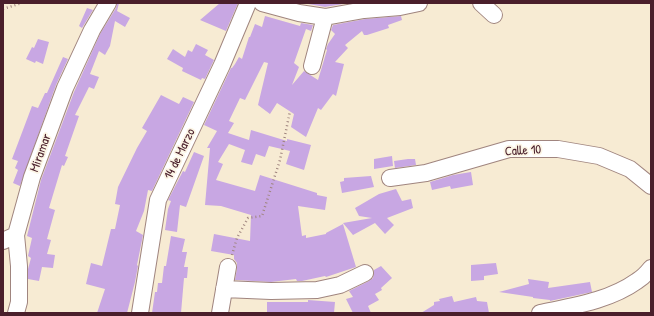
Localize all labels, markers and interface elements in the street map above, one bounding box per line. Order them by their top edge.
street label: 14 de Marzo [161,126,199,182]
street label: Miramar [27,132,55,174]
street label: Calle 10 [504,142,542,160]

